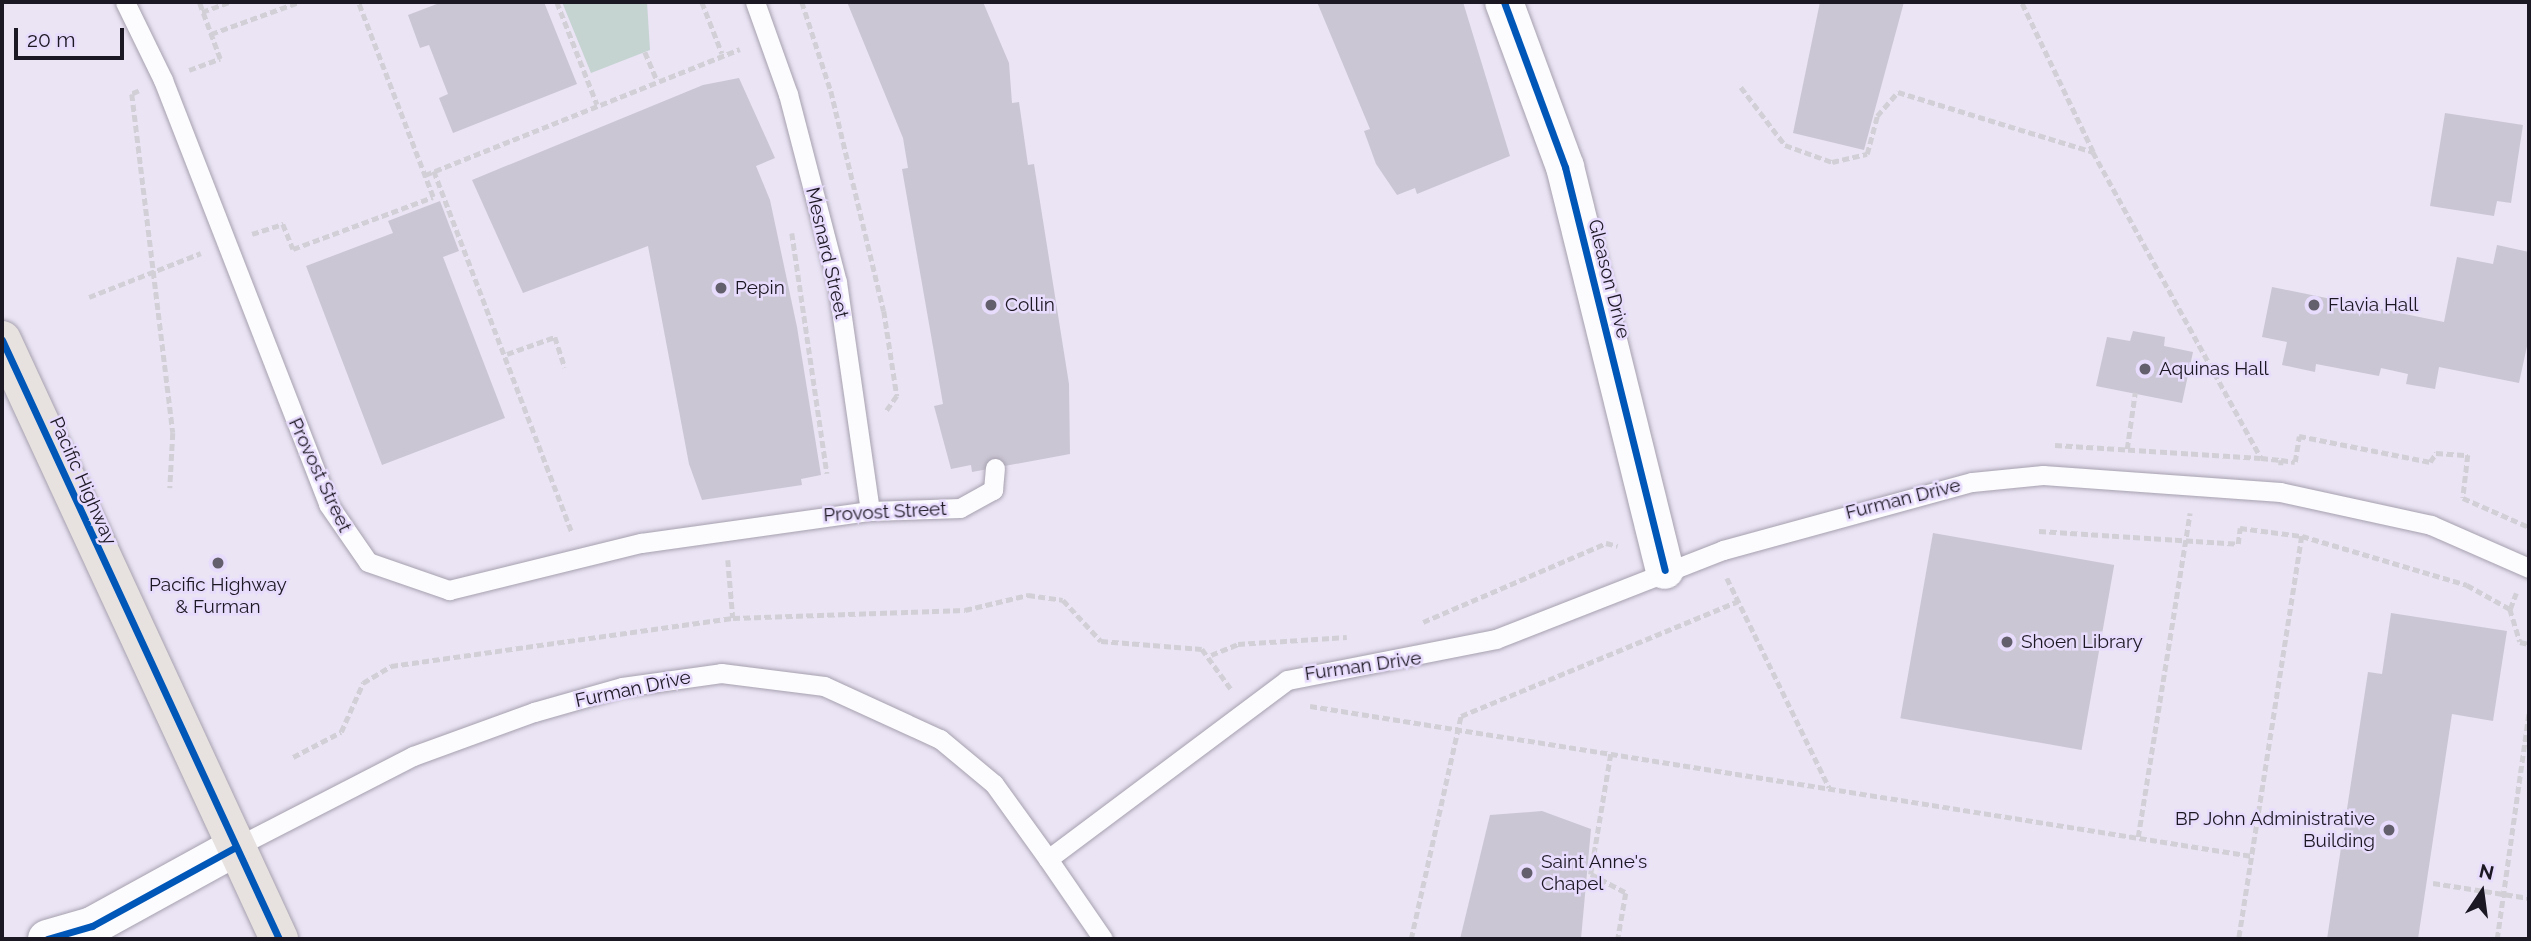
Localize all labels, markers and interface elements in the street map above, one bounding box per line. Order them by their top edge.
scale bar [18,14,128,58]
text: 20 m [27,27,75,52]
street label: Mesnard Street [801,185,853,321]
street label: Gleason Drive [1583,217,1635,341]
place label: Pepin [735,277,785,299]
marker: Pepin [713,280,729,296]
place label: Collin [1005,294,1055,316]
place label: Flavia Hall [2328,294,2418,316]
marker: Collin [983,297,999,313]
marker: Flavia Hall [2306,297,2322,313]
place label: Aquinas Hall [2159,358,2269,380]
marker: Aquinas Hall [2137,361,2153,377]
street label: Pacific Highway [45,413,121,549]
street label: Provost Street [284,414,356,536]
street label: Furman Drive [1843,474,1963,524]
street label: Provost Street [823,497,947,527]
marker: Pacific Highway & Furman [210,555,226,571]
place label: Pacific Highway & Furman [149,574,287,618]
place label: Shoen Library [2021,631,2143,653]
marker: Shoen Library [1999,634,2015,650]
street label: Furman Drive [1303,647,1423,685]
street label: Furman Drive [573,666,693,712]
place label: BP John Administrative Building [2173,808,2375,852]
marker: BP John Administrative Building [2381,822,2397,838]
place label: Saint Anne's Chapel [1541,851,1648,895]
north arrow [2447,857,2517,927]
text: N [2477,859,2496,884]
marker: Saint Anne's Chapel [1519,865,1535,881]

